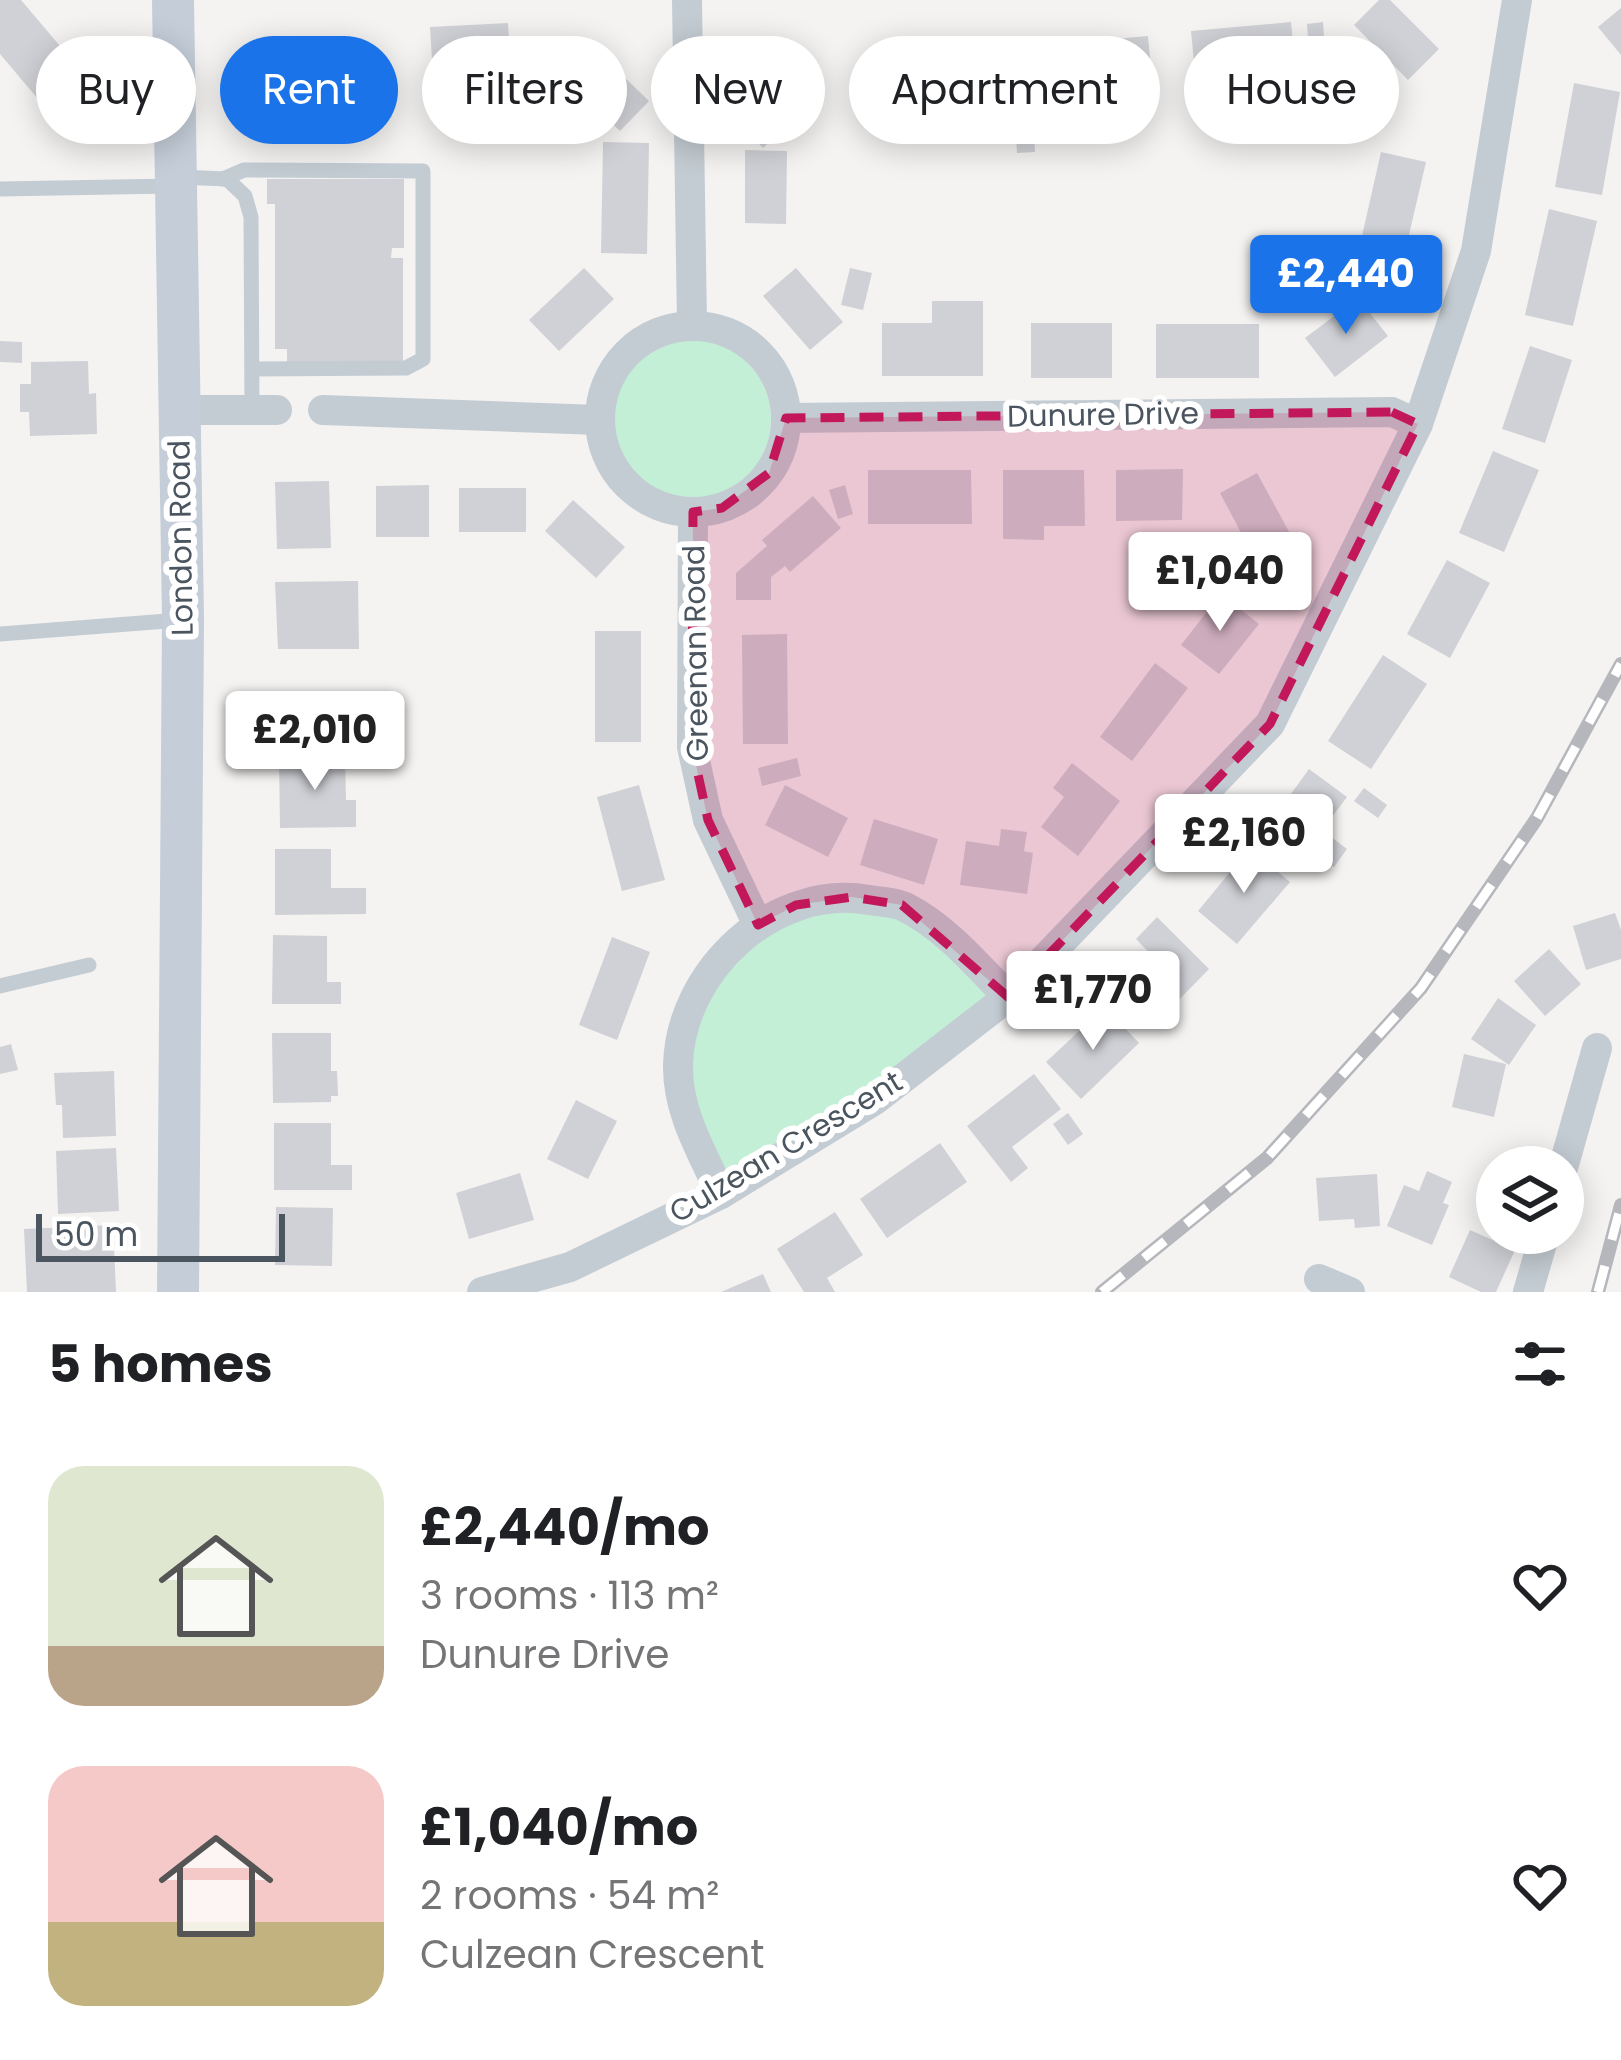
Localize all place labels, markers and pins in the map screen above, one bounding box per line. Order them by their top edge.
pin: £2,440 [1248,235,1444,337]
pin: £1,040 [1122,532,1318,634]
pin: £2,010 [217,691,413,793]
pin: £2,160 [1146,794,1342,896]
pin: £1,770 [995,951,1191,1053]

